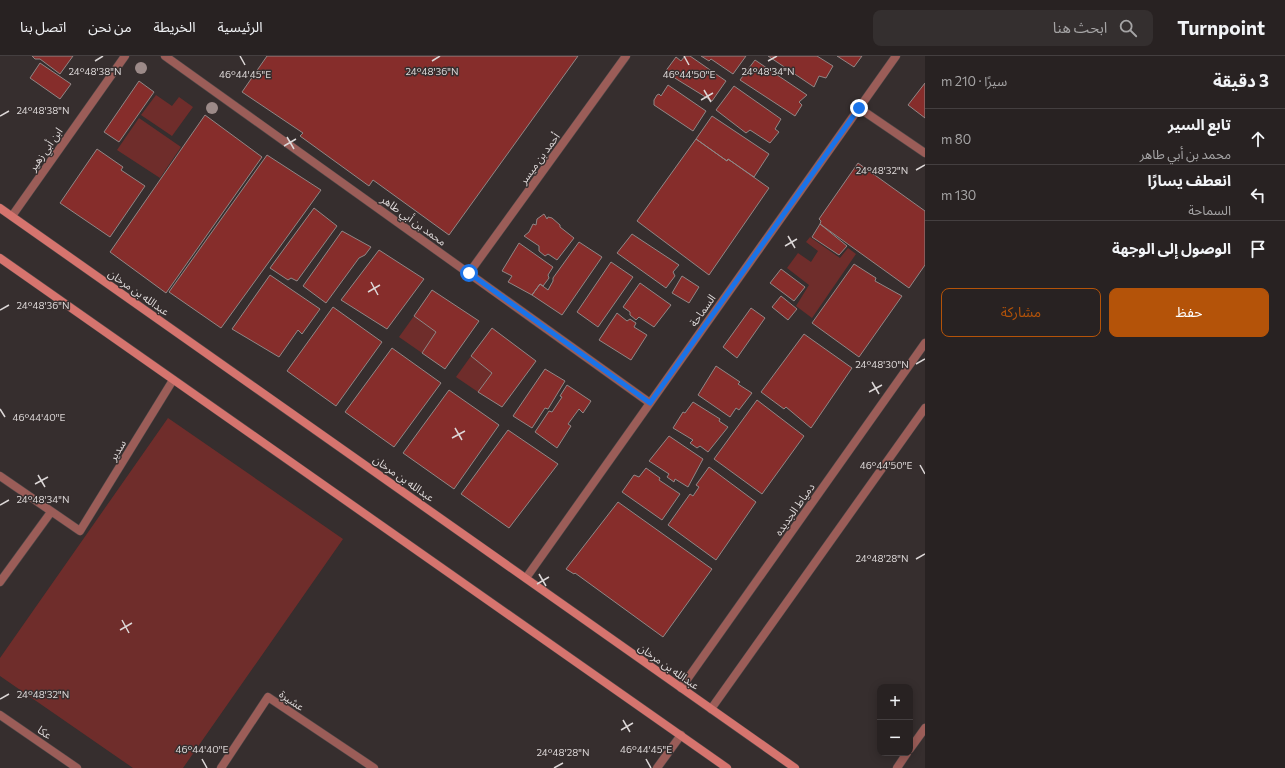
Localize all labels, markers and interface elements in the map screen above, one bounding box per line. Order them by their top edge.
search box [873,10,1153,46]
text: Turnpoint [1177,16,1265,39]
icon: search [1117,17,1139,39]
text: اتصل بنا [20,18,66,35]
text: من نحن [88,18,132,35]
text: الخريطة [154,18,195,35]
text: الرئيسية [217,18,262,35]
text: ابحث هنا [1053,18,1107,36]
text: 24°48'38"N [68,65,122,77]
text: 24°48'36"N [405,65,459,77]
text: 24°48'34"N [741,65,795,77]
text: 46°44'45"E [219,68,271,80]
text: 46°44'50"E [663,68,715,80]
text: 3 دقيقة [1213,70,1269,91]
text: سيرًا · 210 m [941,73,1007,89]
route end [850,99,868,117]
text: 24°48'38"N [16,104,70,116]
text: تابع السير [1168,115,1231,133]
street label: ابن أبي زهير [25,125,68,176]
icon: ahead [1247,128,1269,150]
street label: أحمد بن ميسر [516,130,563,188]
text: 80 m [941,131,971,147]
text: محمد بن أبي طاهر [1140,146,1231,162]
text: 24°48'32"N [856,164,908,176]
text: انعطف يسارًا [1148,171,1231,189]
icon: left [1247,184,1269,206]
text: 130 m [941,187,976,203]
street label: محمد بن أبي طاهر [376,191,449,251]
text: السماحة [1188,202,1231,218]
icon: arrive [1247,238,1269,260]
text: الوصول إلى الوجهة [1112,239,1231,257]
route start [460,264,478,282]
street label: عبدالله بن مرخان [105,266,172,319]
button: مشاركة [941,288,1101,337]
button: حفظ [1109,288,1269,337]
street label: السماحة [686,291,718,329]
text: 24°48'36"N [16,299,70,311]
text: 24°48'30"N [855,358,909,370]
text: 46°44'40"E [13,411,66,423]
street label: سدير [105,437,129,464]
street label: عبدالله بن مرخان [370,452,437,505]
text: 46°44'50"E [860,459,912,471]
street label: دمياط الجديده [771,480,818,538]
text: 24°48'34"N [16,493,70,505]
text: 24°48'28"N [856,552,909,564]
street label: عبدالله بن مرخان [635,640,702,693]
map controls [877,684,913,756]
button: + [877,684,913,720]
street label: عشيرة [276,687,307,714]
text: 24°48'32"N [17,688,69,700]
button: − [877,720,913,756]
street label: عكا [35,723,55,742]
text: 46°44'40"E [176,743,229,755]
text: 46°44'45"E [620,743,672,755]
text: 24°48'28"N [537,746,590,758]

